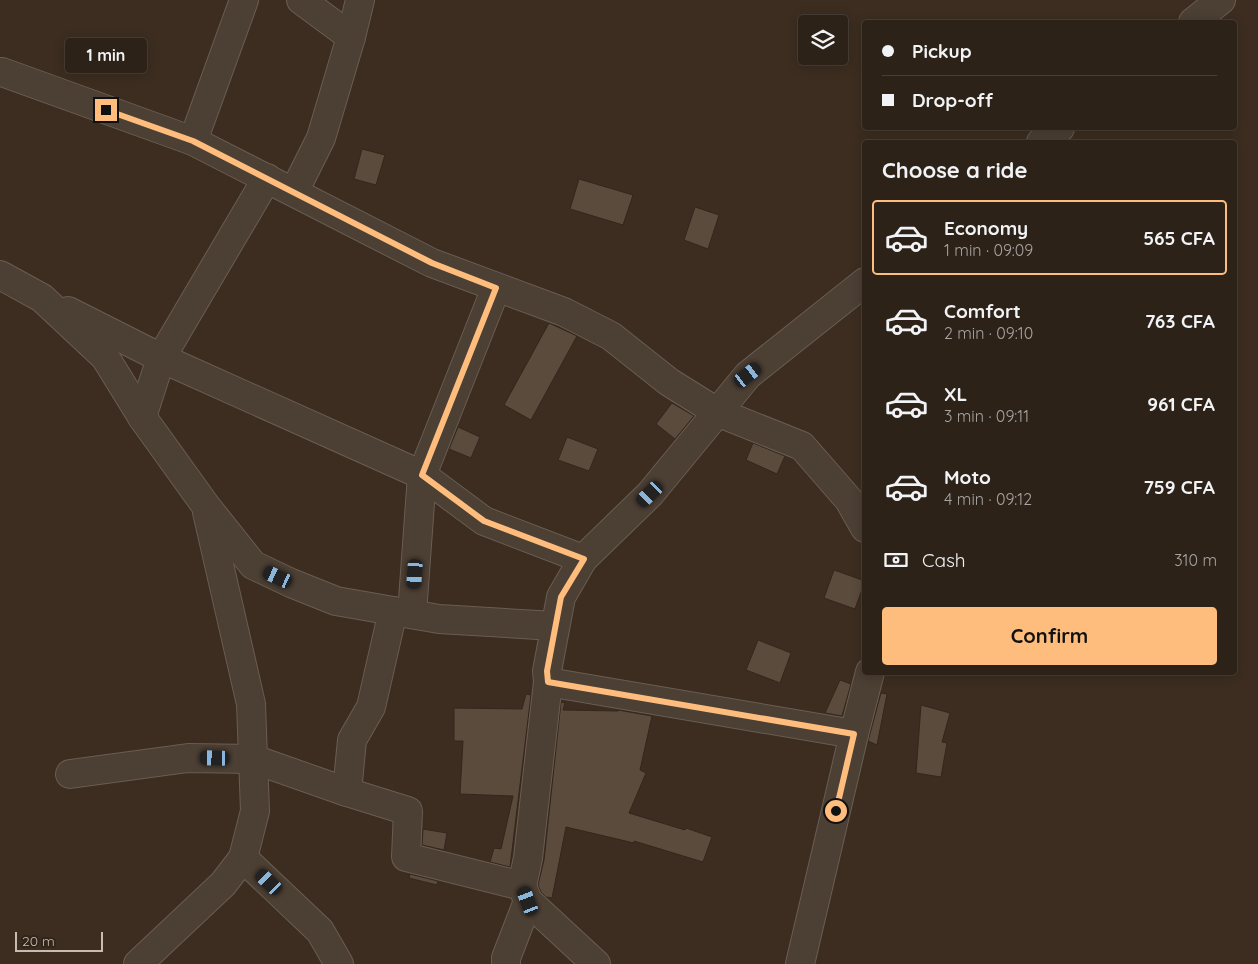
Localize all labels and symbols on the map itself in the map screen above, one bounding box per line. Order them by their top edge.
callout: 1 min [65,38,147,72]
route end [95,99,117,121]
car [731,360,764,390]
car [633,478,666,510]
car [406,559,423,589]
car [261,564,294,590]
car [199,750,230,766]
route start [825,800,847,822]
car [252,866,285,898]
car [515,884,540,918]
scale bar [15,929,102,952]

